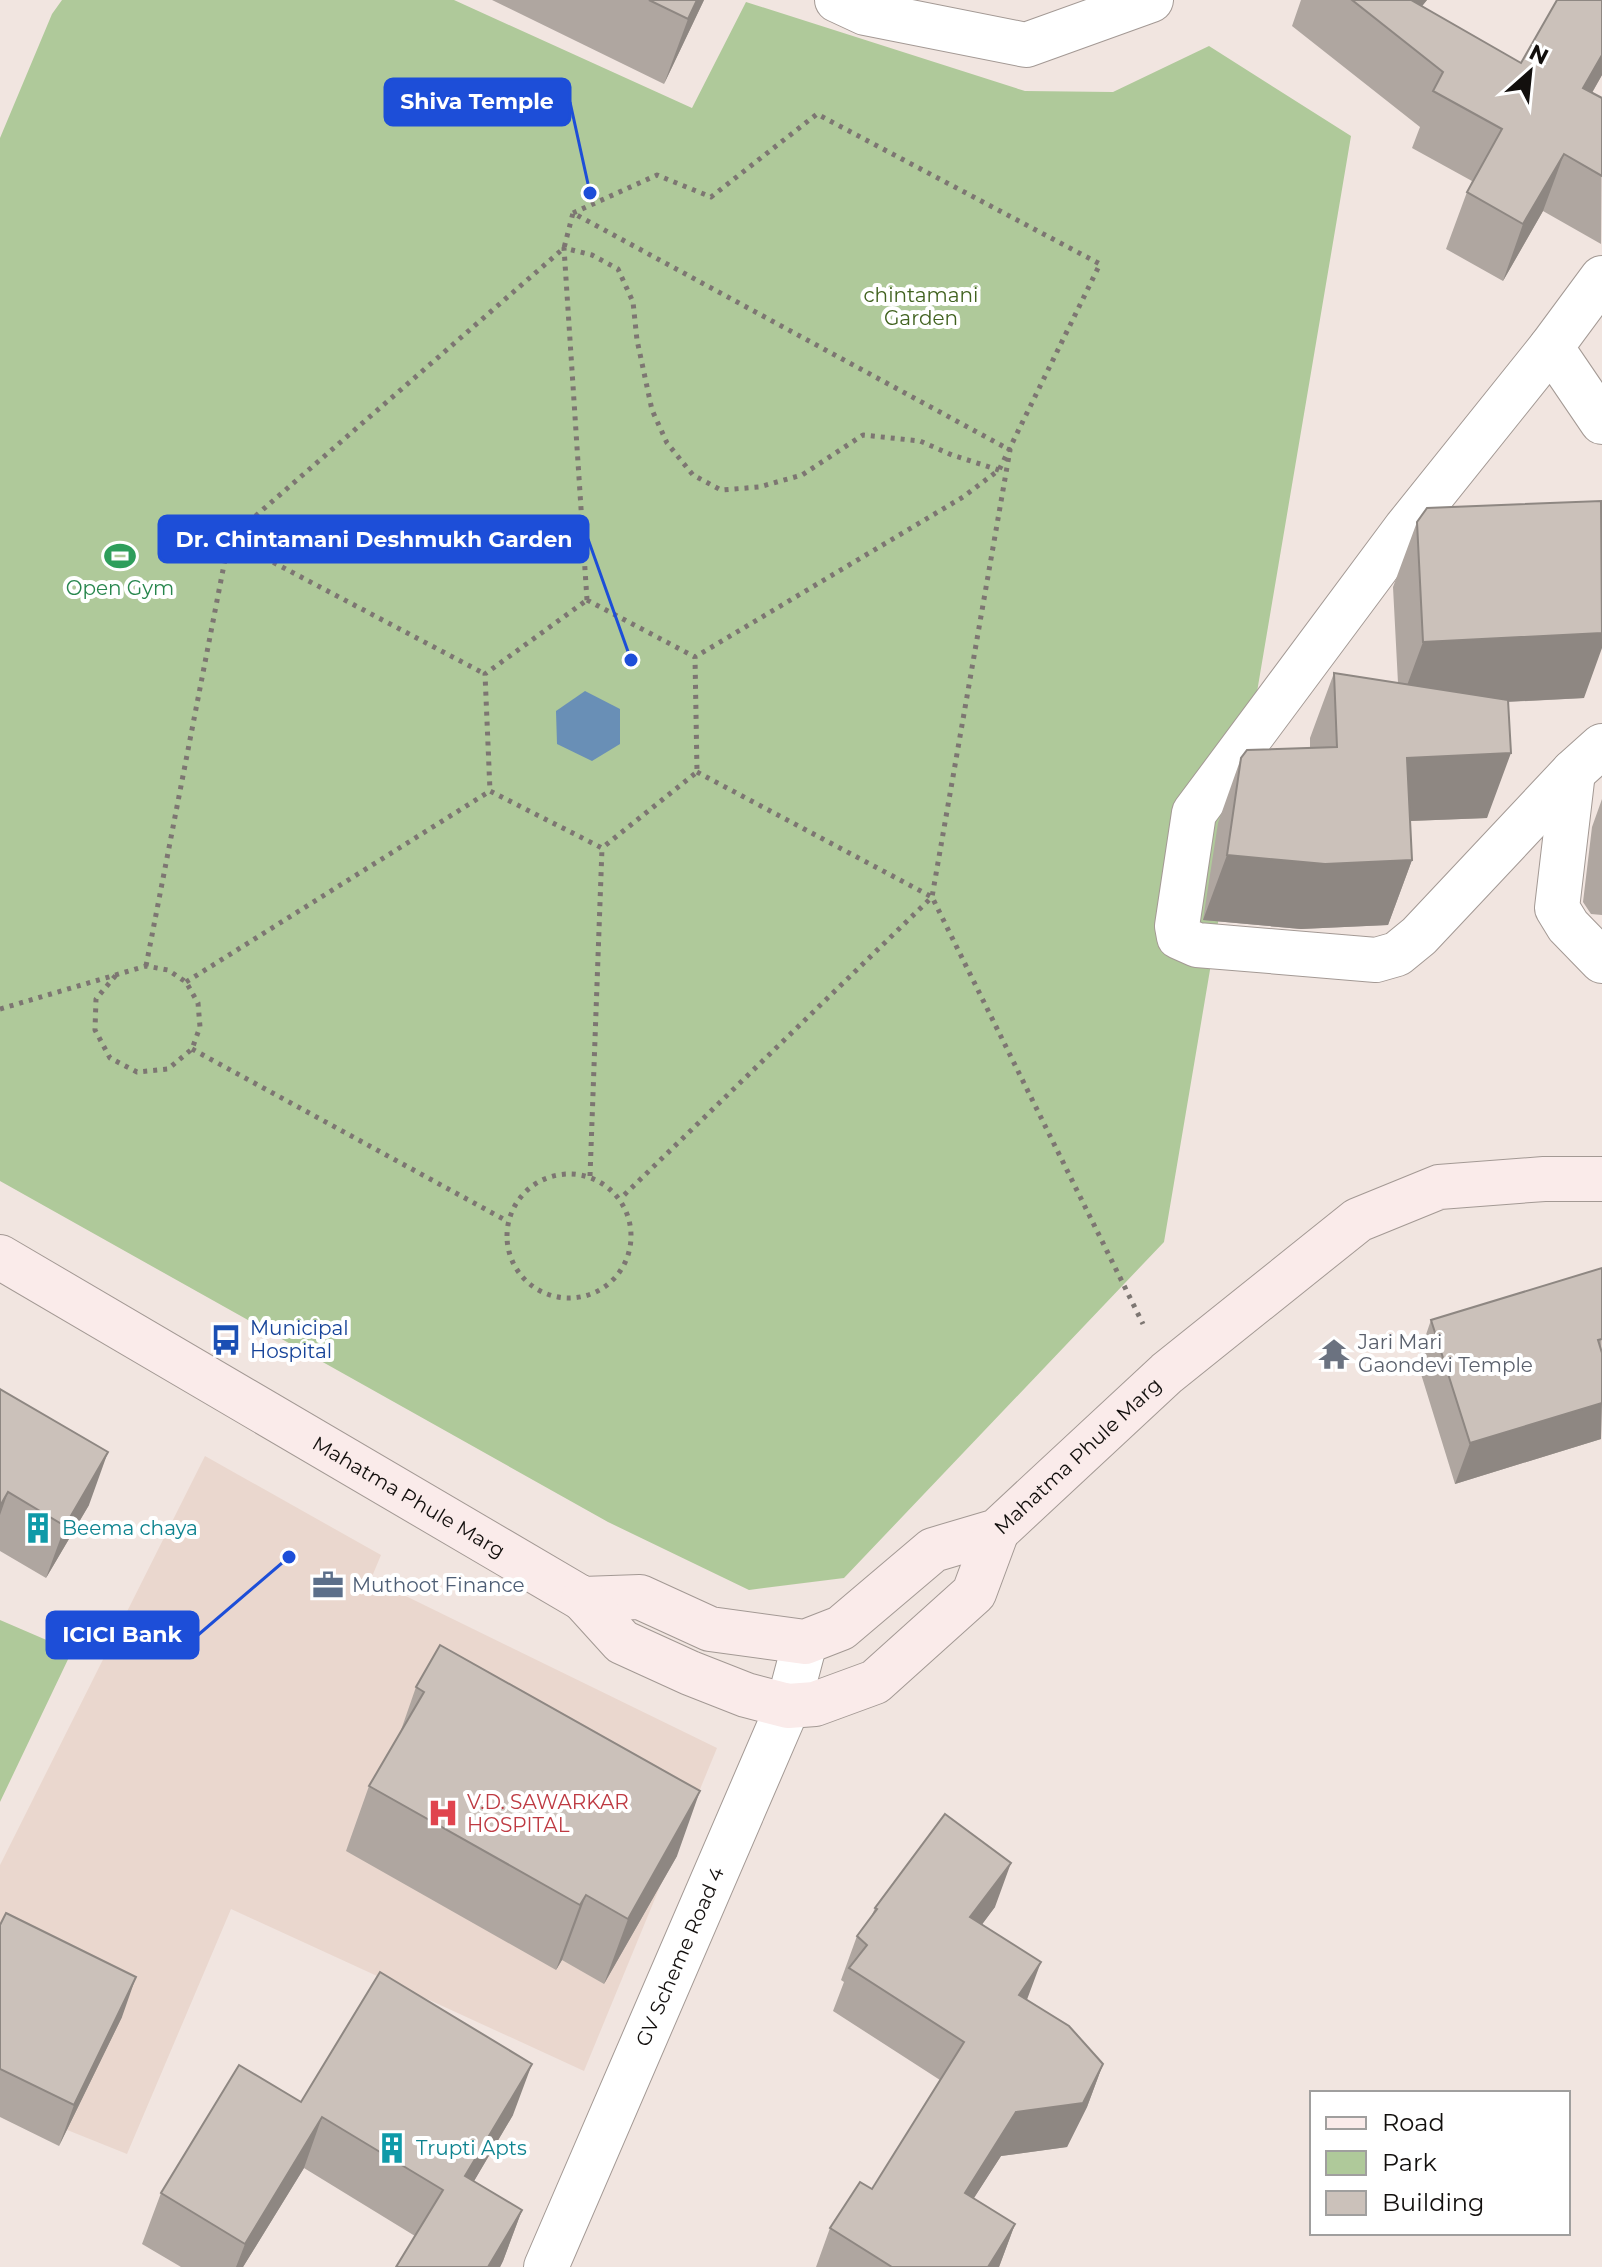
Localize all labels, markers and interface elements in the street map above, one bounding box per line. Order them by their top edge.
north arrow [1490,32,1570,112]
text: N [1525,39,1553,71]
callout: Shiva Temple [385,79,570,125]
text: Shiva Temple [400,88,554,115]
park label: chintamani Garden [864,283,978,330]
callout: Dr. Chintamani Deshmukh Garden [159,516,588,562]
text: Dr. Chintamani Deshmukh Garden [176,526,572,553]
sports icon: Open Gym [103,539,137,573]
place label: Open Gym [66,576,174,600]
place label: Municipal Hospital [250,1316,349,1363]
bus stop icon: Municipal Hospital [209,1323,243,1357]
place label: Jari Mari Gaondevi Temple [1357,1330,1533,1377]
temple icon: Jari Mari Gaondevi Temple [1317,1337,1351,1371]
street label: Mahatma Phule Marg [989,1373,1166,1539]
street label: Mahatma Phule Marg [308,1431,509,1563]
building icon: Beema chaya [21,1511,55,1545]
place label: Beema chaya [62,1516,198,1540]
office icon: Muthoot Finance [311,1568,345,1602]
place label: Muthoot Finance [352,1573,525,1597]
callout: ICICI Bank [47,1612,198,1658]
text: ICICI Bank [62,1621,182,1648]
place label: V.D. SAWARKAR HOSPITAL [467,1790,629,1837]
hospital icon: V.D. SAWARKAR HOSPITAL [426,1796,460,1830]
street label: GV Scheme Road 4 [631,1863,729,2050]
legend [1310,2091,1570,2235]
text: Road [1382,2108,1445,2137]
building icon: Trupti Apts [375,2131,409,2165]
place label: Trupti Apts [416,2136,527,2160]
text: Park [1382,2148,1437,2177]
text: Building [1382,2188,1485,2217]

